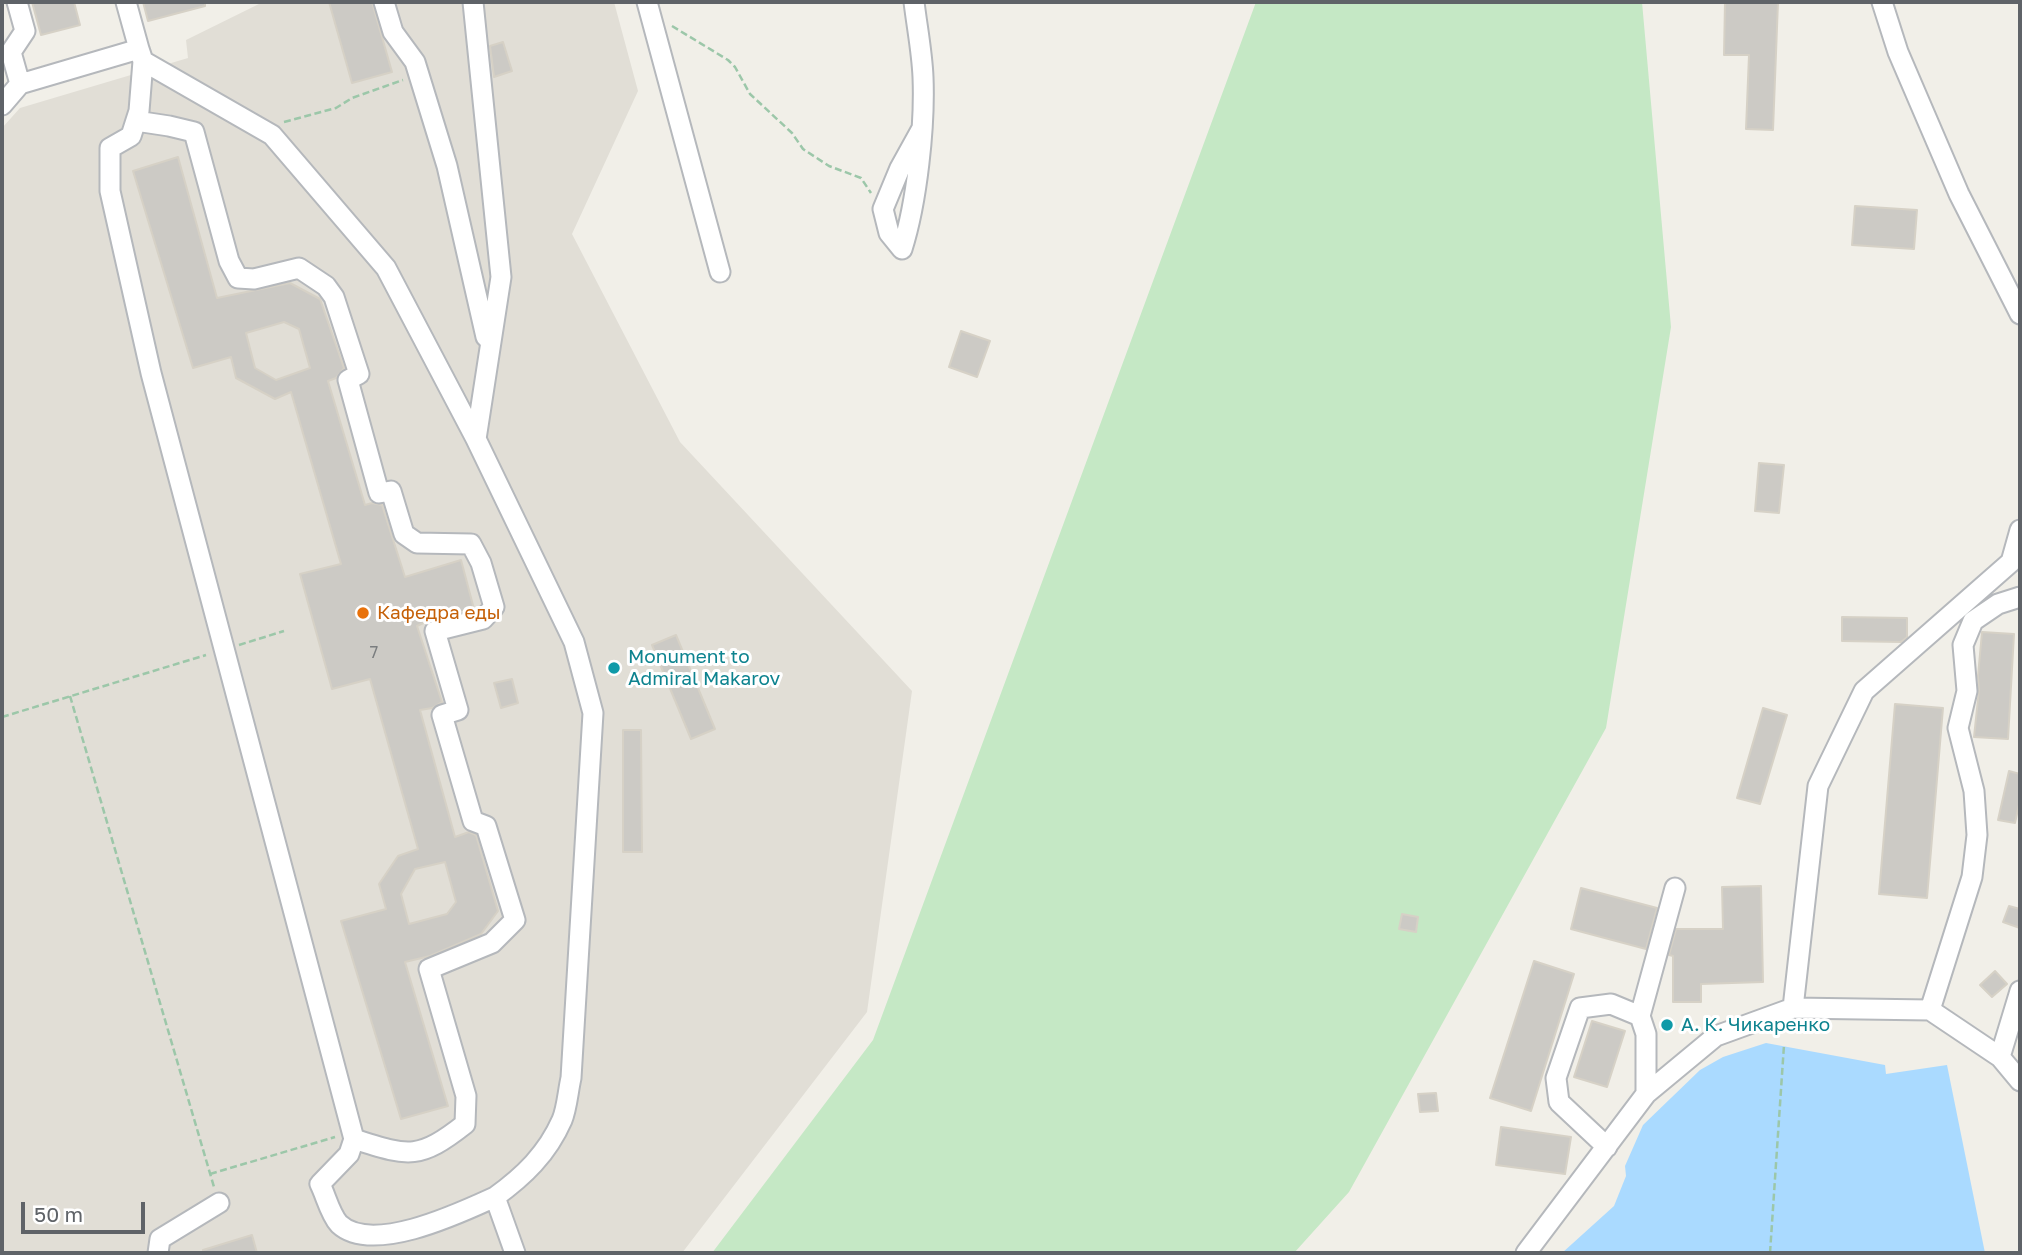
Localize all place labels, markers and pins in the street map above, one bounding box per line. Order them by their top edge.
place label: Кафедра еды [377,602,501,624]
marker: Кафедра еды [355,605,371,621]
place label: Monument to Admiral Makarov [628,646,780,690]
marker: Monument to Admiral Makarov [606,660,622,676]
place label: А. К. Чикаренко [1681,1014,1830,1036]
marker: А. К. Чикаренко [1659,1017,1675,1033]

